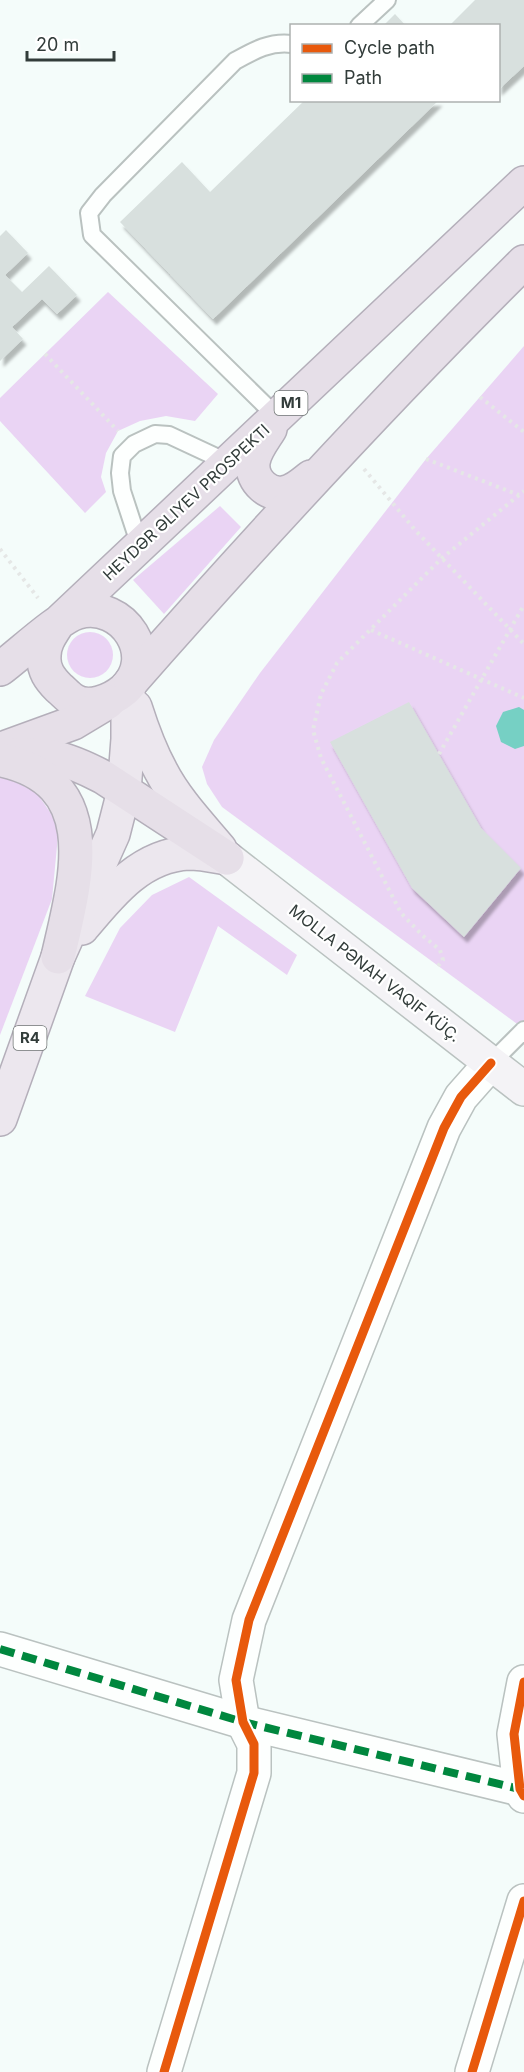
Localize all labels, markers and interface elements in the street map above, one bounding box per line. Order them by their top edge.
scale bar [27,24,114,62]
legend [290,24,500,102]
text: 20 m [36,34,79,55]
text: Cycle path [344,37,435,58]
text: Path [344,67,382,88]
road number: M1 [274,391,308,415]
street label: HEYDƏR ƏLIYEV PROSPEKTI [99,420,273,584]
street label: MOLLA PƏNAH VAQIF KÜÇ. [285,900,465,1046]
road number: R4 [14,1026,46,1050]

